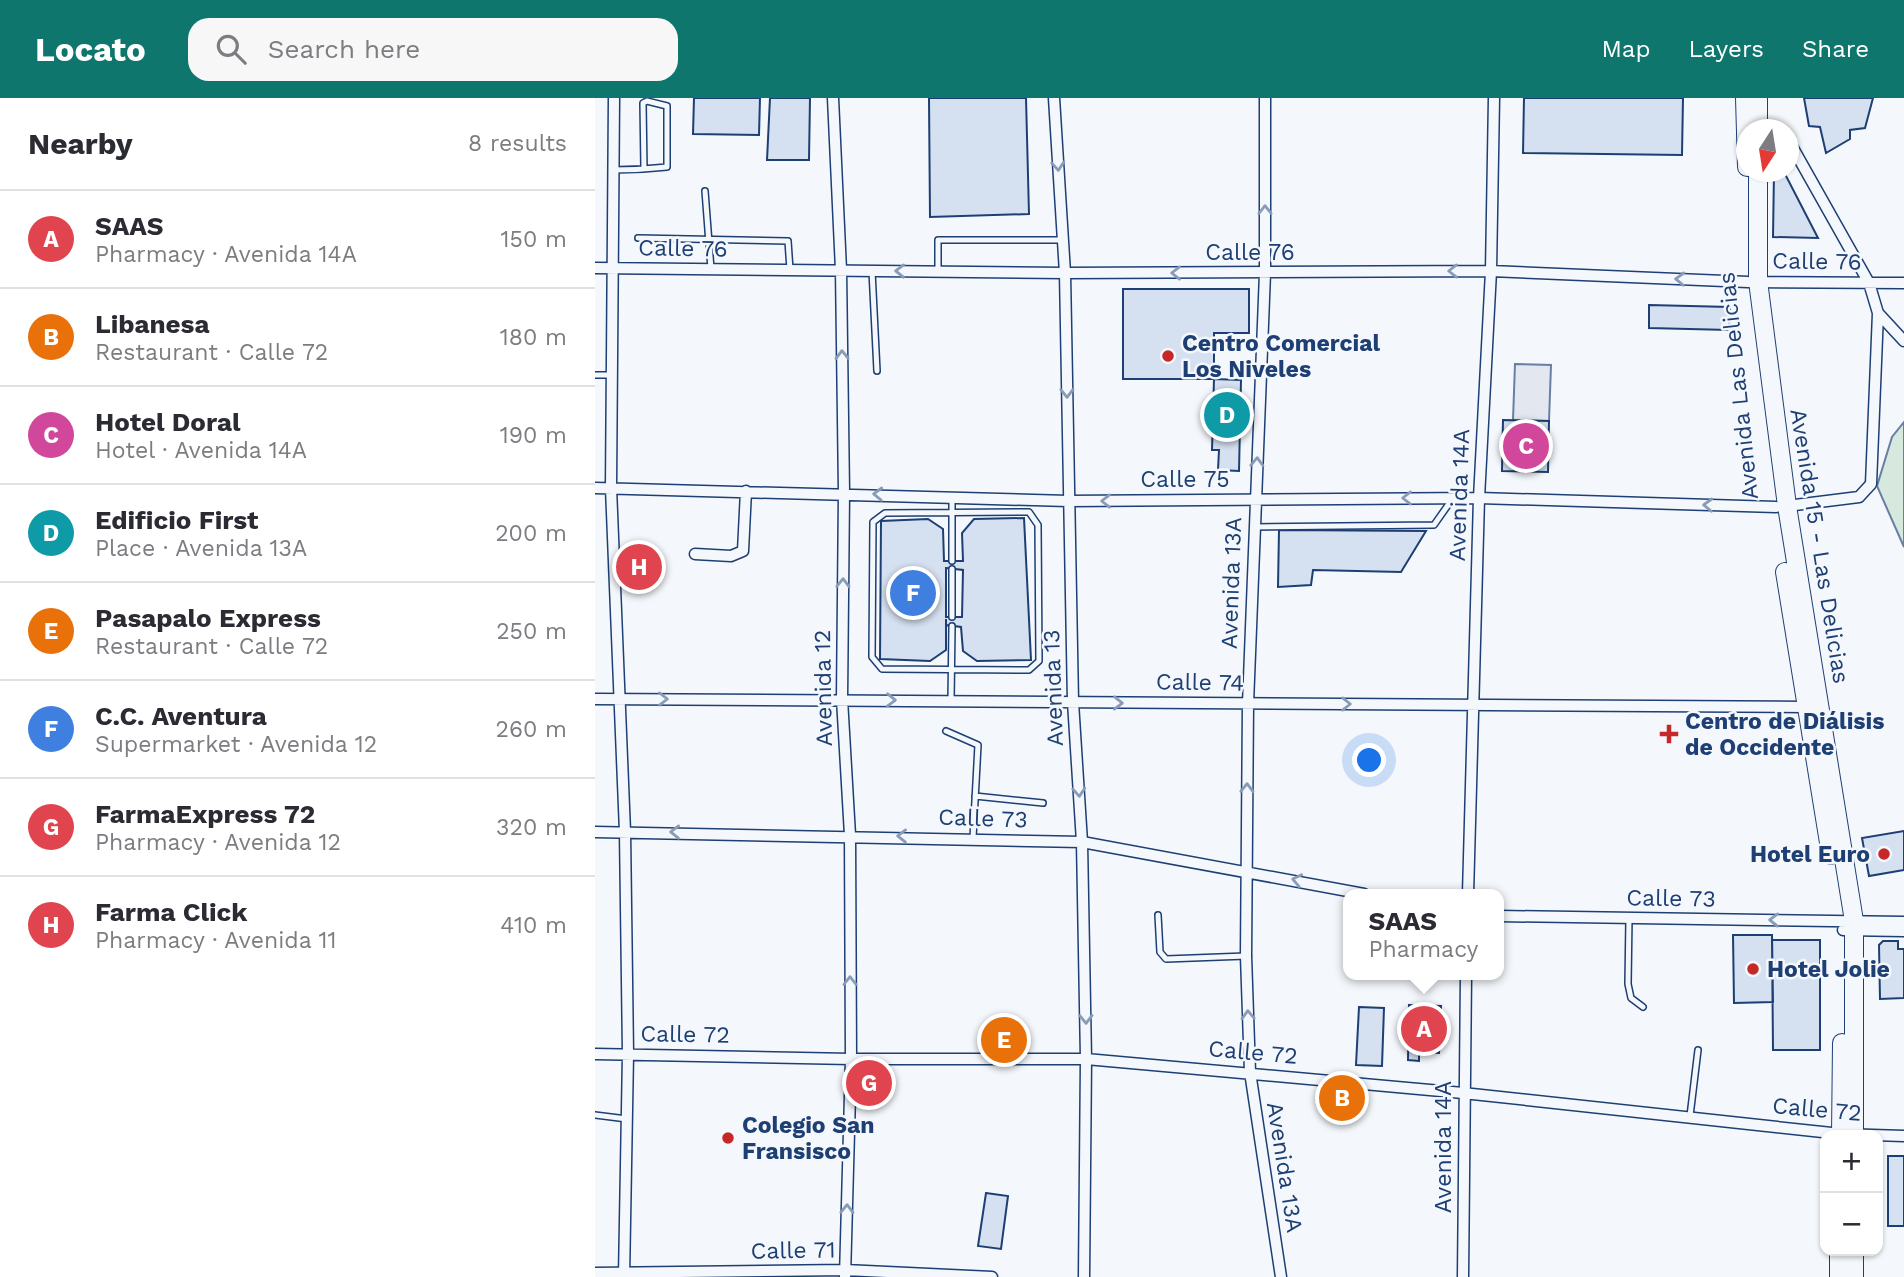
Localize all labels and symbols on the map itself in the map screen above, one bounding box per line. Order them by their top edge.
north arrow [1736,119,1799,182]
one-way arrow [1051,161,1066,172]
one-way arrow [1257,205,1273,215]
street label: Calle 76 [638,234,728,263]
street label: Calle 76 [1205,239,1295,266]
street label: Calle 76 [1772,247,1862,276]
one-way arrow [894,263,904,279]
one-way arrow [1447,263,1457,279]
one-way arrow [1170,265,1181,281]
street label: Avenida Las Delicias [1713,271,1764,501]
one-way arrow [1674,272,1685,287]
place label: Centro Comercial Los Niveles [1182,330,1381,383]
marker: Centro Comercial Los Niveles [1160,348,1176,364]
one-way arrow [835,349,850,360]
one-way arrow [1059,388,1074,399]
pin: D [1204,389,1250,441]
street label: Avenida 15 - Las Delicias [1784,407,1855,685]
pin: C [1503,420,1549,472]
street label: Avenida 14A [1444,428,1475,562]
one-way arrow [1250,457,1265,468]
street label: Calle 75 [1140,466,1230,493]
one-way arrow [873,486,883,502]
one-way arrow [1401,490,1412,506]
one-way arrow [1100,493,1111,509]
one-way arrow [1702,497,1712,513]
street label: Avenida 13A [1216,517,1247,649]
pin: H [616,541,662,593]
pin: F [890,567,936,619]
one-way arrow [835,577,851,587]
street label: Avenida 12 [809,629,838,747]
street label: Avenida 13 [1038,629,1069,747]
street label: Calle 74 [1156,668,1244,697]
one-way arrow [658,691,669,707]
one-way arrow [886,692,896,708]
one-way arrow [1113,695,1124,710]
one-way arrow [1341,696,1351,712]
place label: Centro de Diálisis de Occidente [1685,708,1885,761]
marker: Centro de Diálisis de Occidente [1659,724,1679,744]
your location [1352,743,1386,777]
one-way arrow [1239,782,1255,792]
one-way arrow [1071,787,1086,798]
street label: Calle 73 [938,803,1028,834]
one-way arrow [669,825,680,840]
one-way arrow [896,829,907,844]
place label: Hotel Euro [1750,841,1870,868]
marker: Hotel Euro [1876,846,1892,862]
one-way arrow [1291,874,1303,889]
street label: Calle 73 [1626,884,1716,913]
one-way arrow [1768,912,1779,928]
place label: Hotel Jolie [1767,956,1890,983]
marker: Hotel Jolie [1745,961,1761,977]
one-way arrow [842,976,858,986]
pin: A [1401,1003,1447,1055]
one-way arrow [1240,1009,1256,1020]
pin: E [981,1014,1027,1066]
one-way arrow [1078,1014,1093,1025]
street label: Calle 72 [640,1020,730,1049]
street label: Calle 72 [1207,1035,1299,1070]
pin: G [846,1057,892,1109]
pin: B [1319,1072,1365,1124]
street label: Avenida 14A [1430,1081,1457,1213]
street label: Calle 72 [1771,1092,1863,1127]
street label: Avenida 13A [1261,1100,1308,1234]
place label: Colegio San Fransisco [742,1112,875,1165]
marker: Colegio San Fransisco [720,1130,736,1146]
one-way arrow [839,1203,854,1214]
street label: Calle 71 [750,1236,836,1265]

